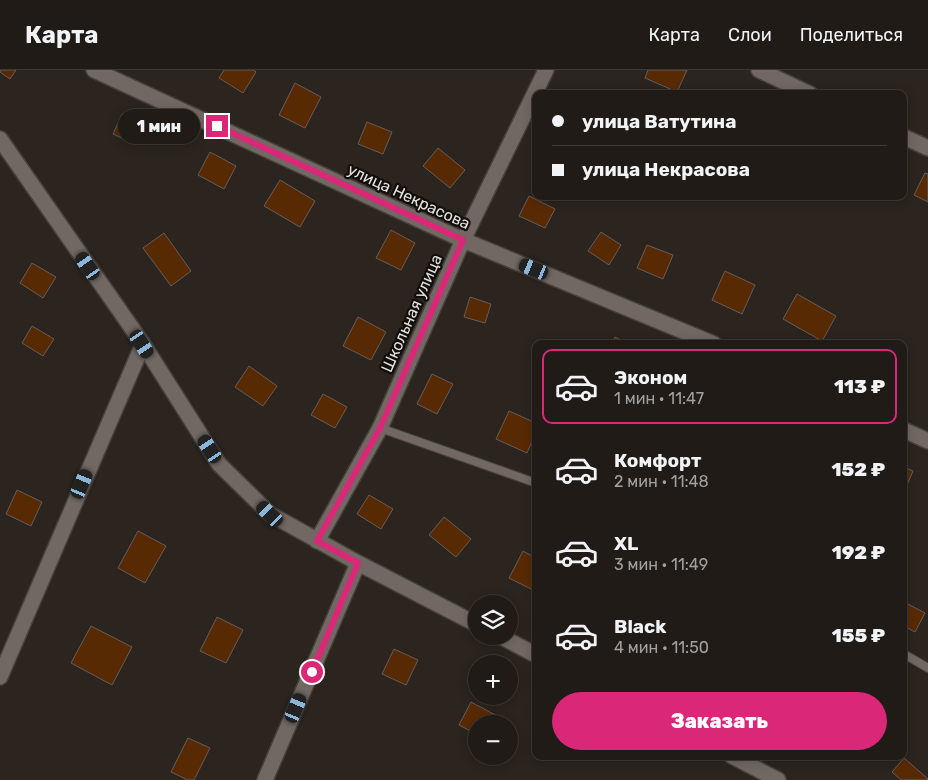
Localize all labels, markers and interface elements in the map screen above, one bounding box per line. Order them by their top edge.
text: Карта [25,21,98,49]
text: Карта [649,24,700,46]
text: Слои [728,24,772,46]
text: Поделиться [800,24,903,46]
callout: 1 мин [117,108,200,144]
text: улица Ватутина [582,110,736,133]
route end [206,115,228,137]
text: 1 мин [137,117,181,136]
text: улица Некрасова [582,158,750,181]
street label: улица Некрасова [344,160,473,233]
car [73,249,102,283]
street label: Школьная улица [377,251,446,375]
car [517,256,550,282]
car [127,327,156,361]
icon: car [554,364,599,409]
text: Эконом [614,366,687,389]
text: 113 ₽ [834,375,885,398]
text: 1 мин · 11:47 [614,389,704,408]
car [195,432,224,466]
icon: car [554,447,599,492]
text: Комфорт [614,449,701,472]
text: 152 ₽ [832,458,885,481]
car [69,467,94,501]
text: 2 мин · 11:48 [614,472,709,491]
car [253,498,286,530]
icon: car [554,530,599,575]
text: XL [614,532,638,555]
text: 192 ₽ [832,541,885,564]
text: 3 мин · 11:49 [614,555,708,574]
map controls [468,595,518,765]
button: layers [468,595,518,645]
icon: car [554,613,599,658]
text: Black [614,615,666,638]
text: 155 ₽ [832,624,885,647]
text: 4 мин · 11:50 [614,638,709,657]
button: + [468,655,518,705]
route start [301,661,323,683]
car [283,691,308,725]
button: Заказать [552,692,887,750]
button: − [468,715,518,765]

